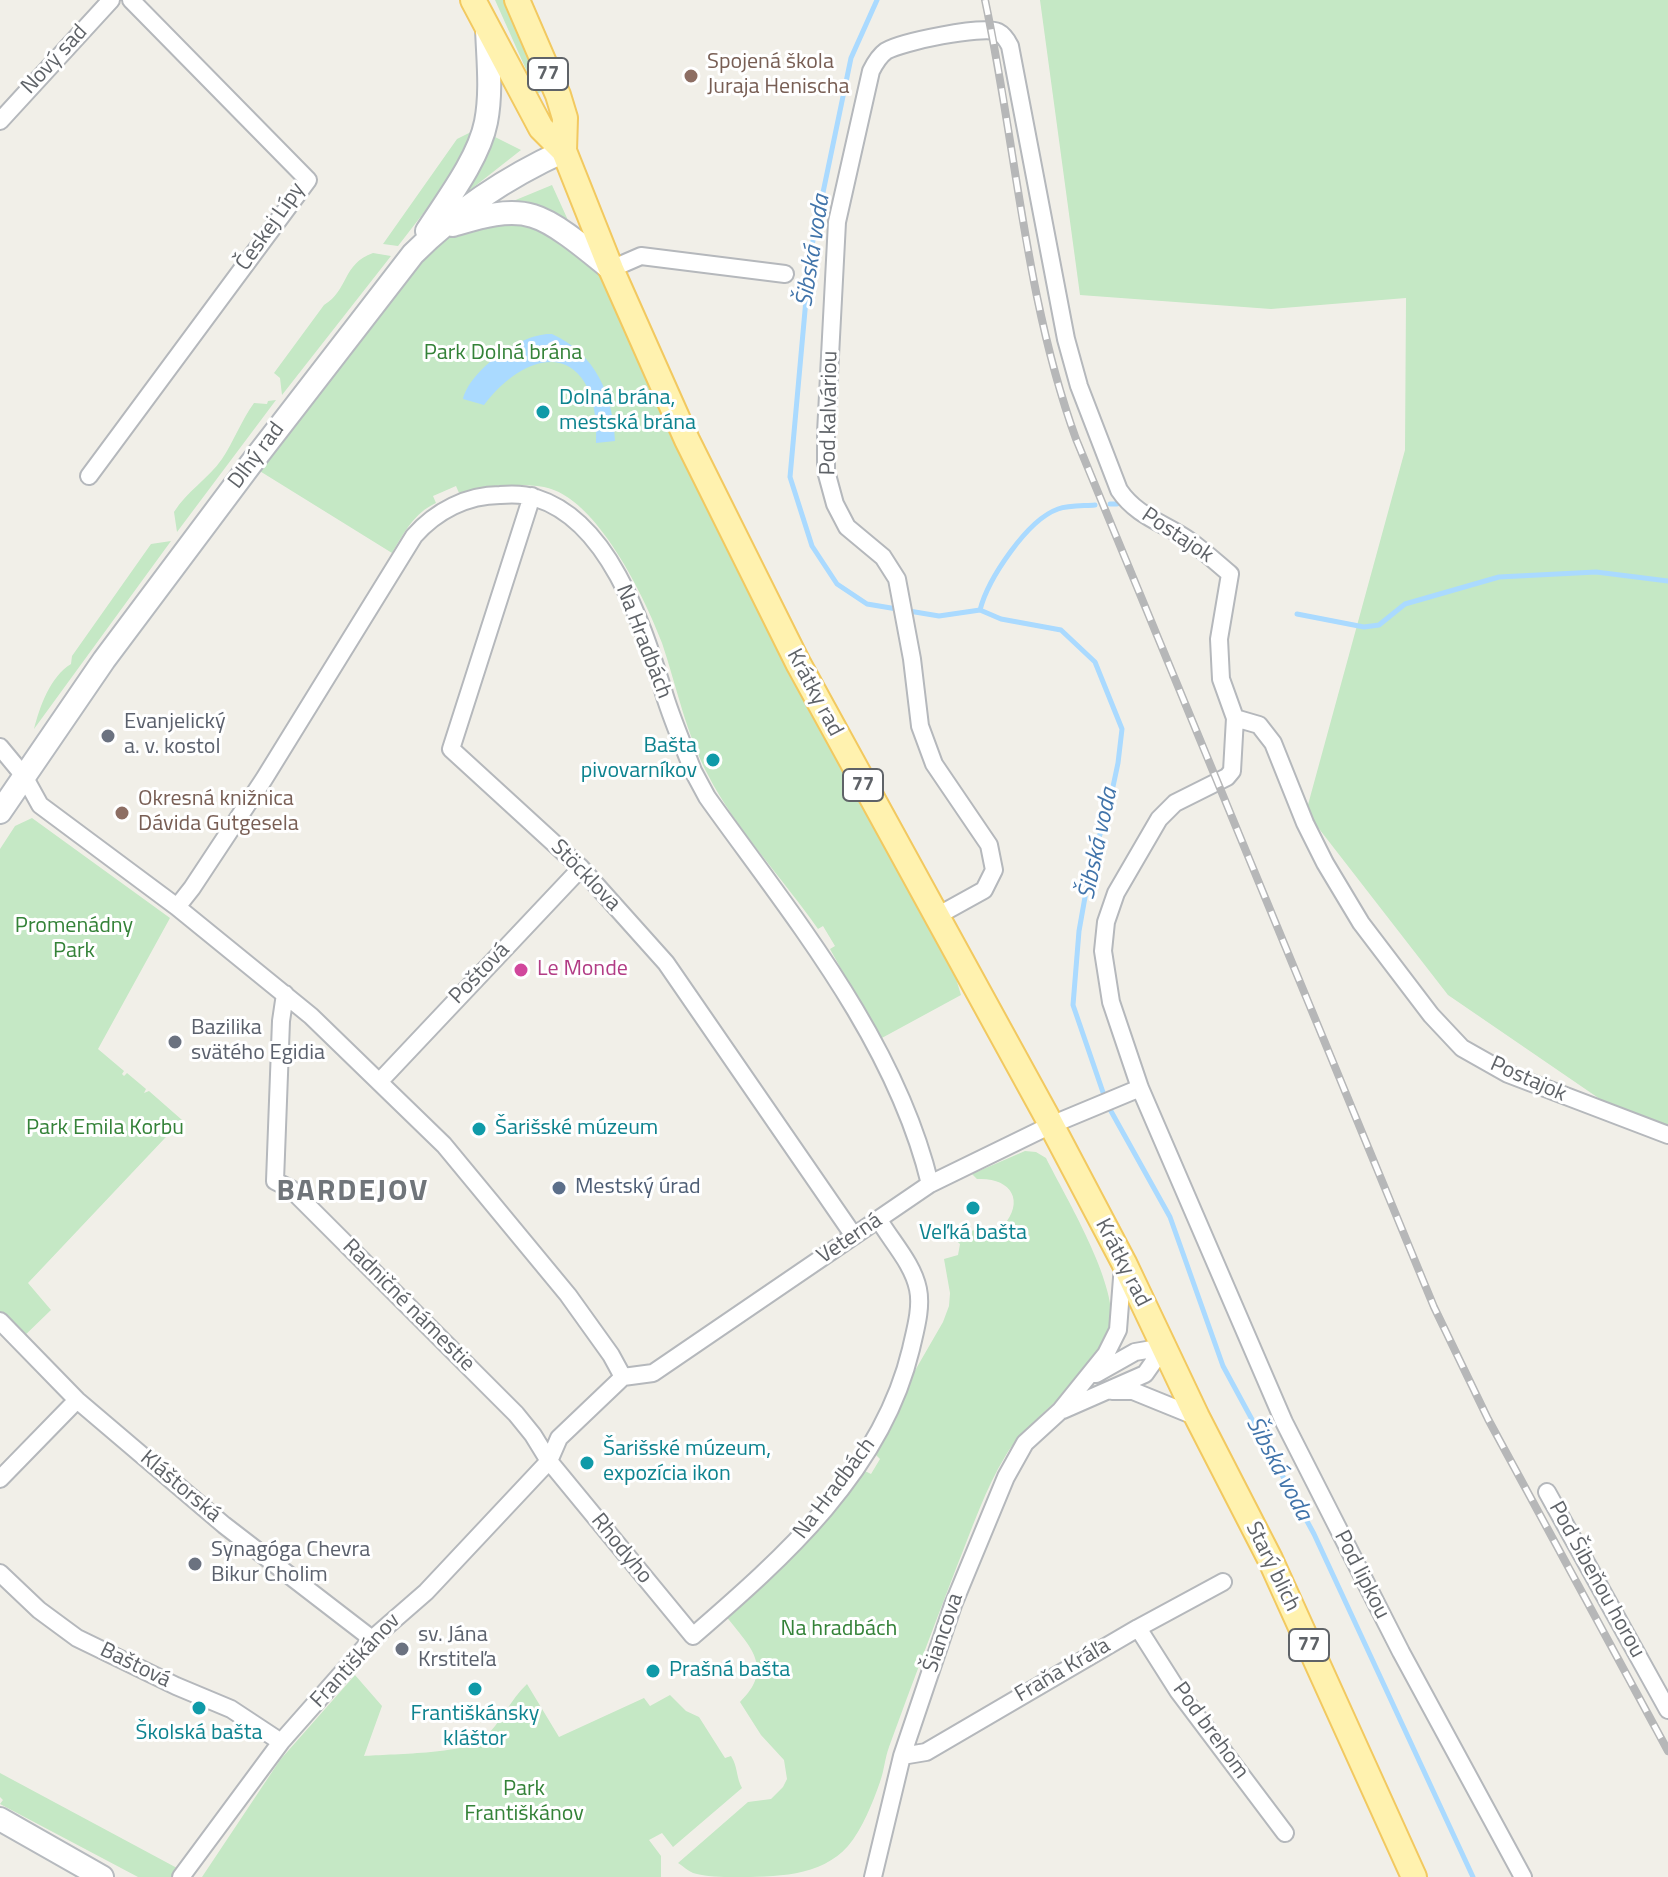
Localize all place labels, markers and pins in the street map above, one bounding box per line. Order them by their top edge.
place label: Spojená škola Juraja Henischa [707,50,849,102]
marker: Spojená škola Juraja Henischa [682,67,700,85]
place label: Dolná brána, mestská brána [559,386,696,438]
marker: Dolná brána, mestská brána [534,403,552,421]
place label: Evanjelický a. v. kostol [124,710,226,762]
marker: Evanjelický a. v. kostol [99,727,117,745]
place label: Bašta pivovarníkov [581,734,697,786]
marker: Bašta pivovarníkov [704,751,722,769]
place label: Okresná knižnica Dávida Gutgesela [138,787,299,838]
marker: Okresná knižnica Dávida Gutgesela [113,804,131,822]
place label: Le Monde [537,957,628,983]
marker: Le Monde [512,961,530,979]
place label: Bazilika svätého Egidia [191,1016,325,1068]
marker: Bazilika svätého Egidia [166,1033,184,1051]
place label: Šarišské múzeum [495,1116,658,1142]
marker: Šarišské múzeum [470,1120,488,1138]
place label: Mestský úrad [575,1175,701,1201]
marker: Mestský úrad [550,1179,568,1197]
marker: Veľká bašta [964,1199,982,1217]
place label: Veľká bašta [919,1221,1027,1247]
place label: Šarišské múzeum, expozícia ikon [603,1437,771,1488]
marker: Šarišské múzeum, expozícia ikon [578,1454,596,1472]
place label: Synagóga Chevra Bikur Cholim [211,1538,370,1590]
marker: Synagóga Chevra Bikur Cholim [186,1555,204,1573]
place label: sv. Jána Krstiteľa [418,1623,497,1674]
marker: sv. Jána Krstiteľa [393,1640,411,1658]
place label: Prašná bašta [669,1658,790,1684]
marker: Prašná bašta [644,1662,662,1680]
marker: Františkánsky kláštor [466,1680,484,1698]
marker: Školská bašta [190,1699,208,1717]
place label: Františkánsky kláštor [411,1702,539,1754]
place label: Školská bašta [135,1721,263,1747]

